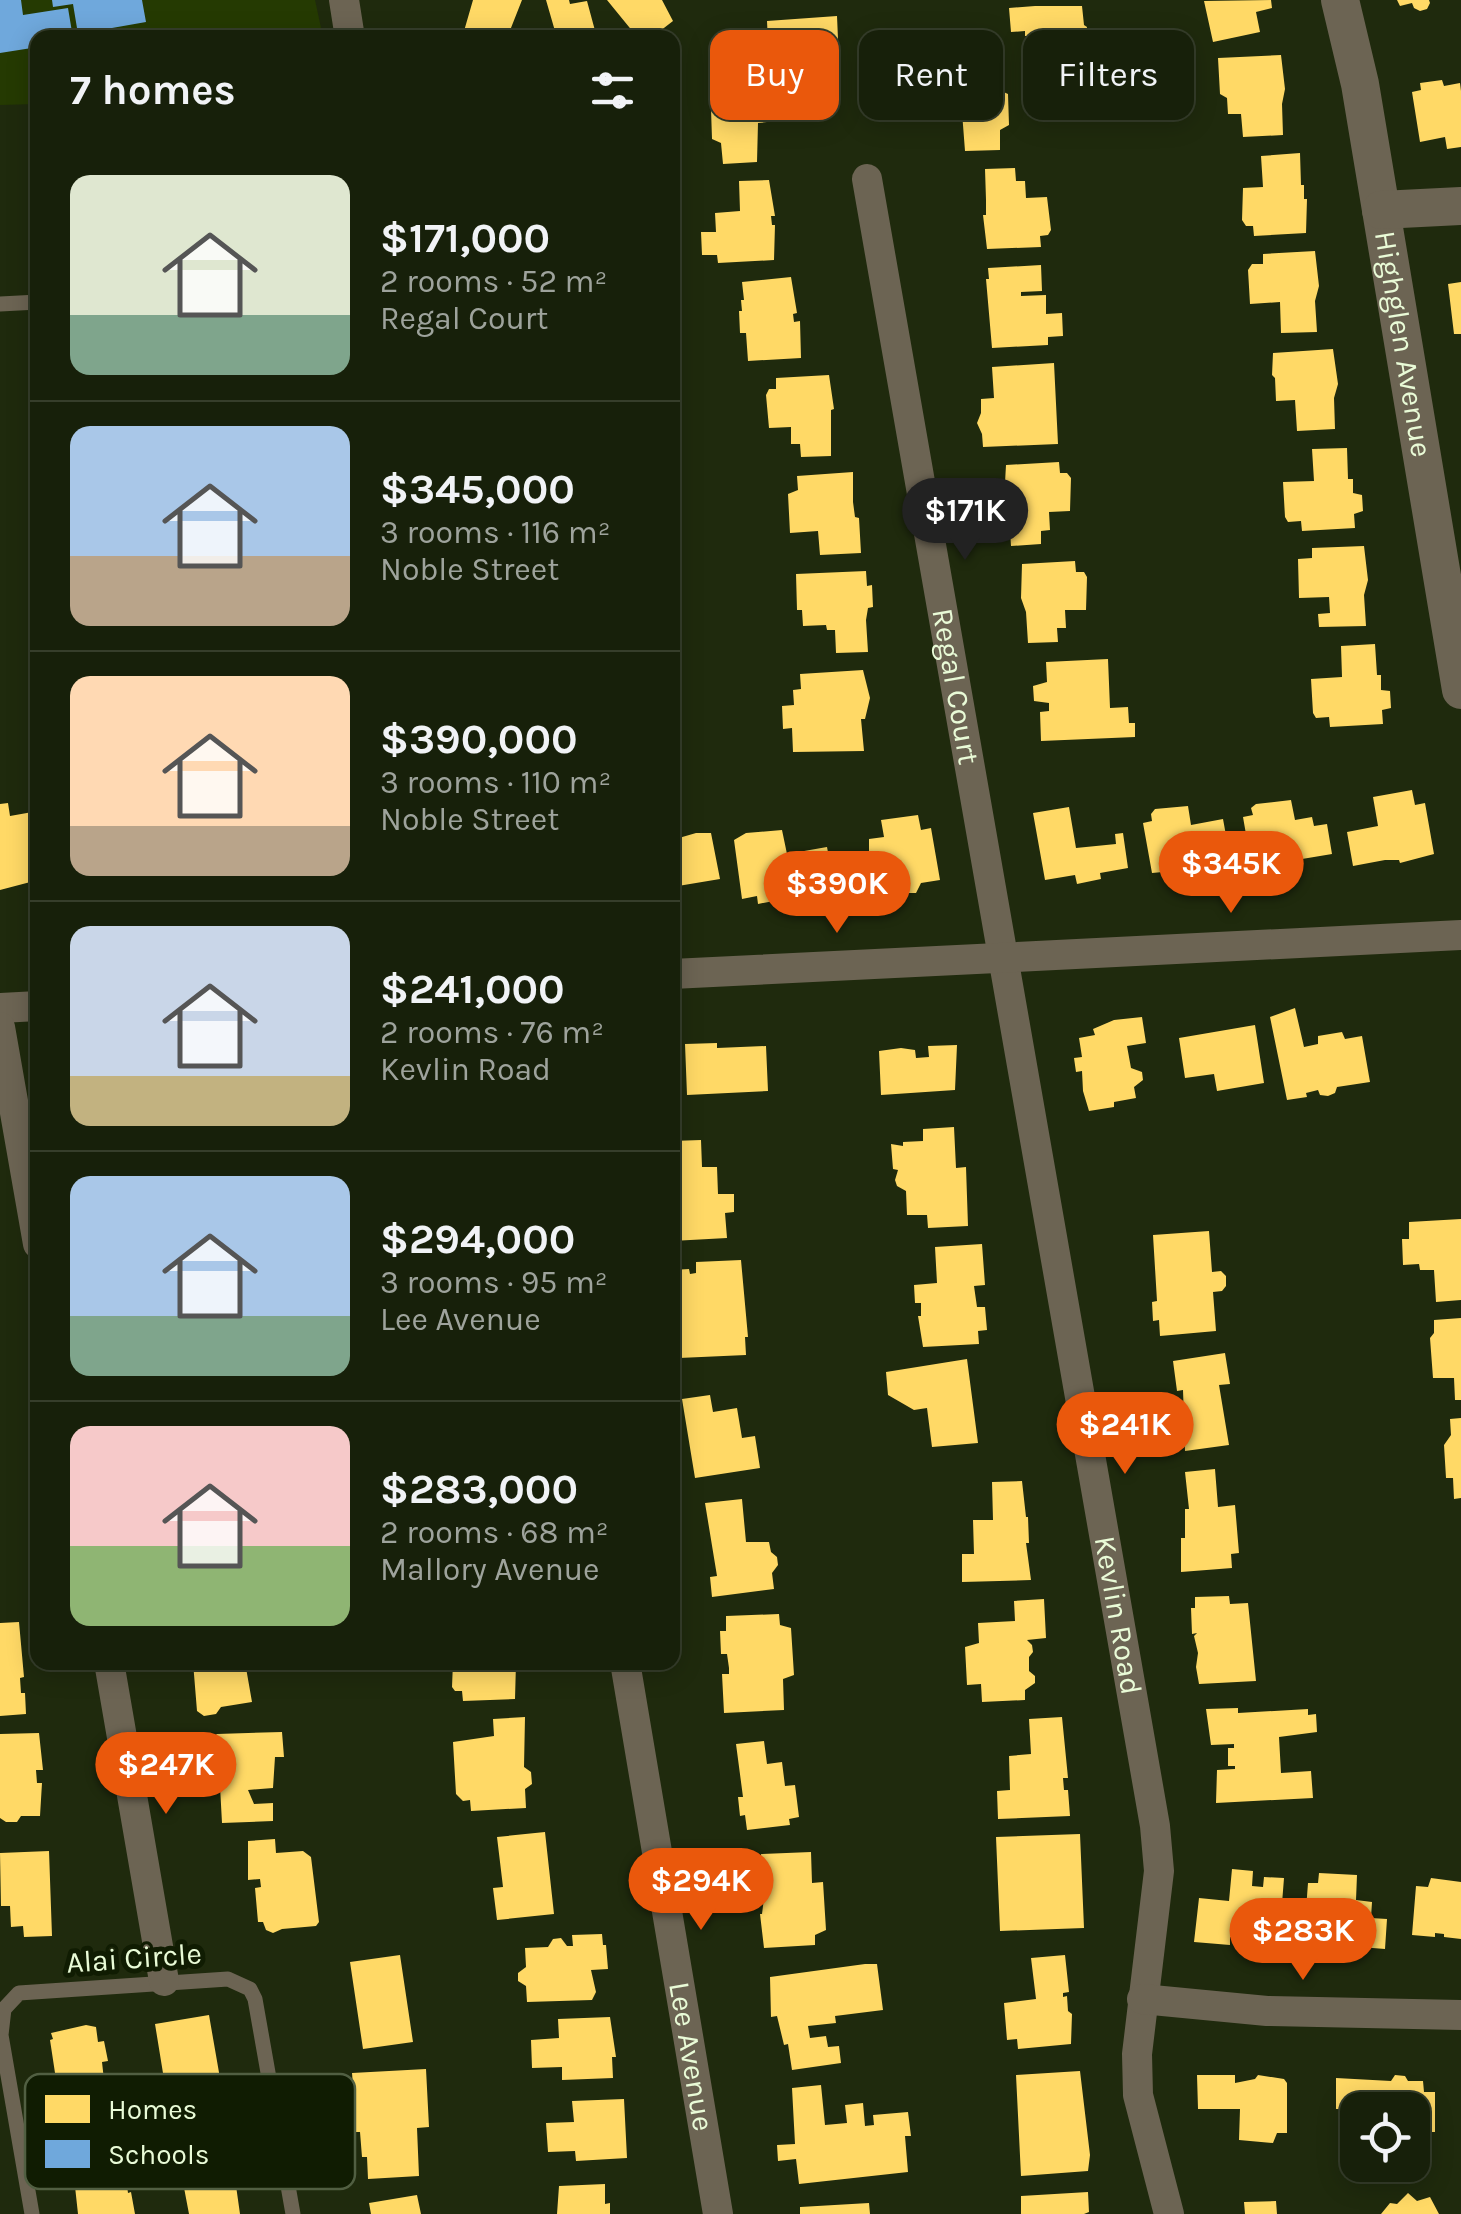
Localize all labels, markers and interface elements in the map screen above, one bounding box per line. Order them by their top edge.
chip: Buy [710,30,839,120]
chip: Rent [859,30,1003,120]
chip: Filters [1023,30,1194,120]
icon: filters [585,63,640,118]
text: 7 homes [70,65,236,115]
text: $171,000 [380,213,550,263]
icon: home [150,215,270,335]
street label: Highglen Avenue [1367,228,1440,460]
text: 2 rooms · 52 m² [380,263,607,300]
text: Regal Court [380,300,548,337]
text: $345,000 [380,464,575,514]
icon: home [150,466,270,586]
pin: $171K [895,478,1035,563]
text: $171K [924,492,1006,529]
text: 3 rooms · 116 m² [380,514,611,551]
text: Noble Street [380,551,559,588]
street label: Regal Court [924,605,987,767]
text: $390,000 [380,714,578,764]
icon: home [150,716,270,836]
text: 3 rooms · 110 m² [380,764,611,801]
text: Noble Street [380,801,559,838]
pin: $345K [1161,831,1301,916]
text: $345K [1181,845,1281,882]
pin: $390K [767,851,907,936]
text: $390K [786,865,888,902]
text: $241,000 [380,964,565,1014]
icon: home [150,966,270,1086]
text: 2 rooms · 76 m² [380,1014,604,1051]
text: Kevlin Road [380,1051,551,1088]
text: $294,000 [380,1214,575,1264]
icon: home [150,1216,270,1336]
text: 3 rooms · 95 m² [380,1264,608,1301]
text: Lee Avenue [380,1301,541,1338]
pin: $241K [1055,1392,1195,1477]
text: $241K [1079,1406,1171,1443]
text: $283,000 [380,1464,578,1514]
icon: home [150,1466,270,1586]
text: 2 rooms · 68 m² [380,1514,609,1551]
street label: Kevlin Road [1087,1533,1150,1697]
text: Mallory Avenue [380,1551,600,1588]
pin: $247K [96,1732,236,1817]
text: $247K [117,1746,215,1783]
pin: $294K [631,1848,771,1933]
text: $294K [651,1862,751,1899]
pin: $283K [1233,1898,1373,1983]
text: $283K [1252,1912,1354,1949]
street label: Alai Circle [65,1935,203,1981]
street label: Lee Avenue [661,1979,722,2134]
legend [25,2074,355,2189]
map controls [1340,2092,1430,2182]
button: locate [1340,2092,1430,2182]
text: Homes [108,2093,197,2126]
text: Schools [108,2138,209,2171]

